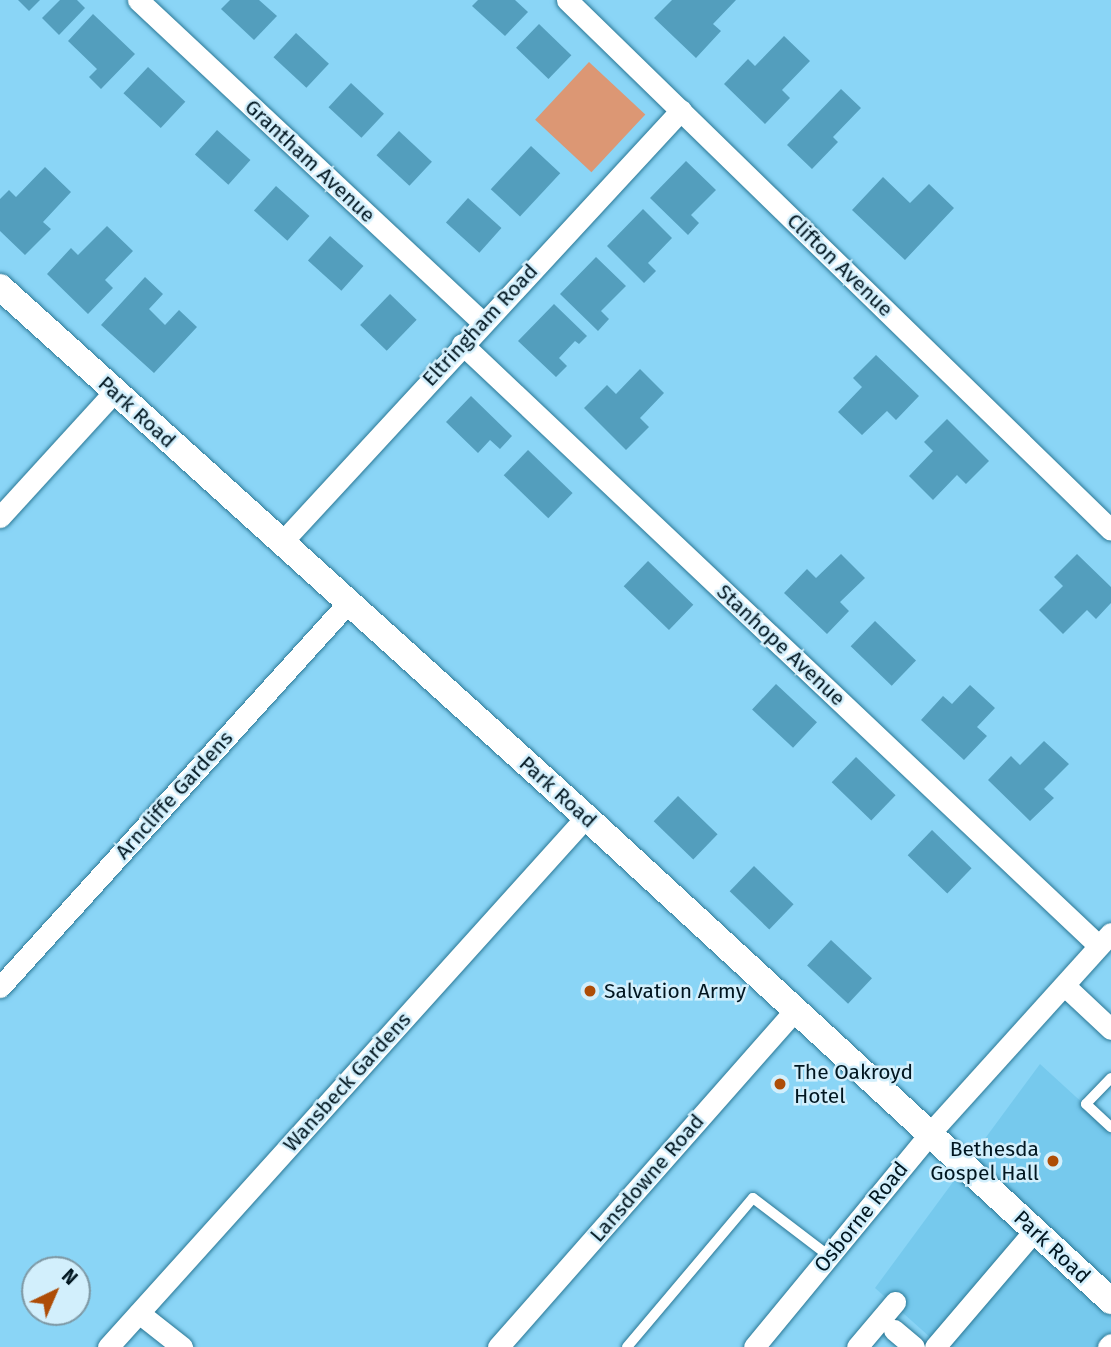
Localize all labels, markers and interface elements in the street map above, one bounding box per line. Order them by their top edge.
street label: Grantham Avenue [240,94,380,228]
street label: Clifton Avenue [782,208,898,322]
street label: Eltringham Road [417,259,543,391]
street label: Park Road [93,371,181,453]
street label: Stanhope Avenue [712,579,850,711]
street label: Arncliffe Gardens [110,726,238,864]
street label: Park Road [514,751,602,833]
place label: Salvation Army [604,978,746,1004]
marker: Salvation Army [582,983,598,999]
street label: Wansbeck Gardens [278,1007,416,1157]
place label: The Oakroyd Hotel [794,1059,913,1109]
marker: The Oakroyd Hotel [772,1076,788,1092]
street label: Lansdowne Road [585,1109,709,1247]
place label: Bethesda Gospel Hall [930,1136,1039,1186]
marker: Bethesda Gospel Hall [1045,1153,1061,1169]
street label: Osborne Road [809,1157,913,1277]
street label: Park Road [1009,1205,1095,1289]
north arrow [21,1256,91,1326]
text: N [57,1264,82,1290]

